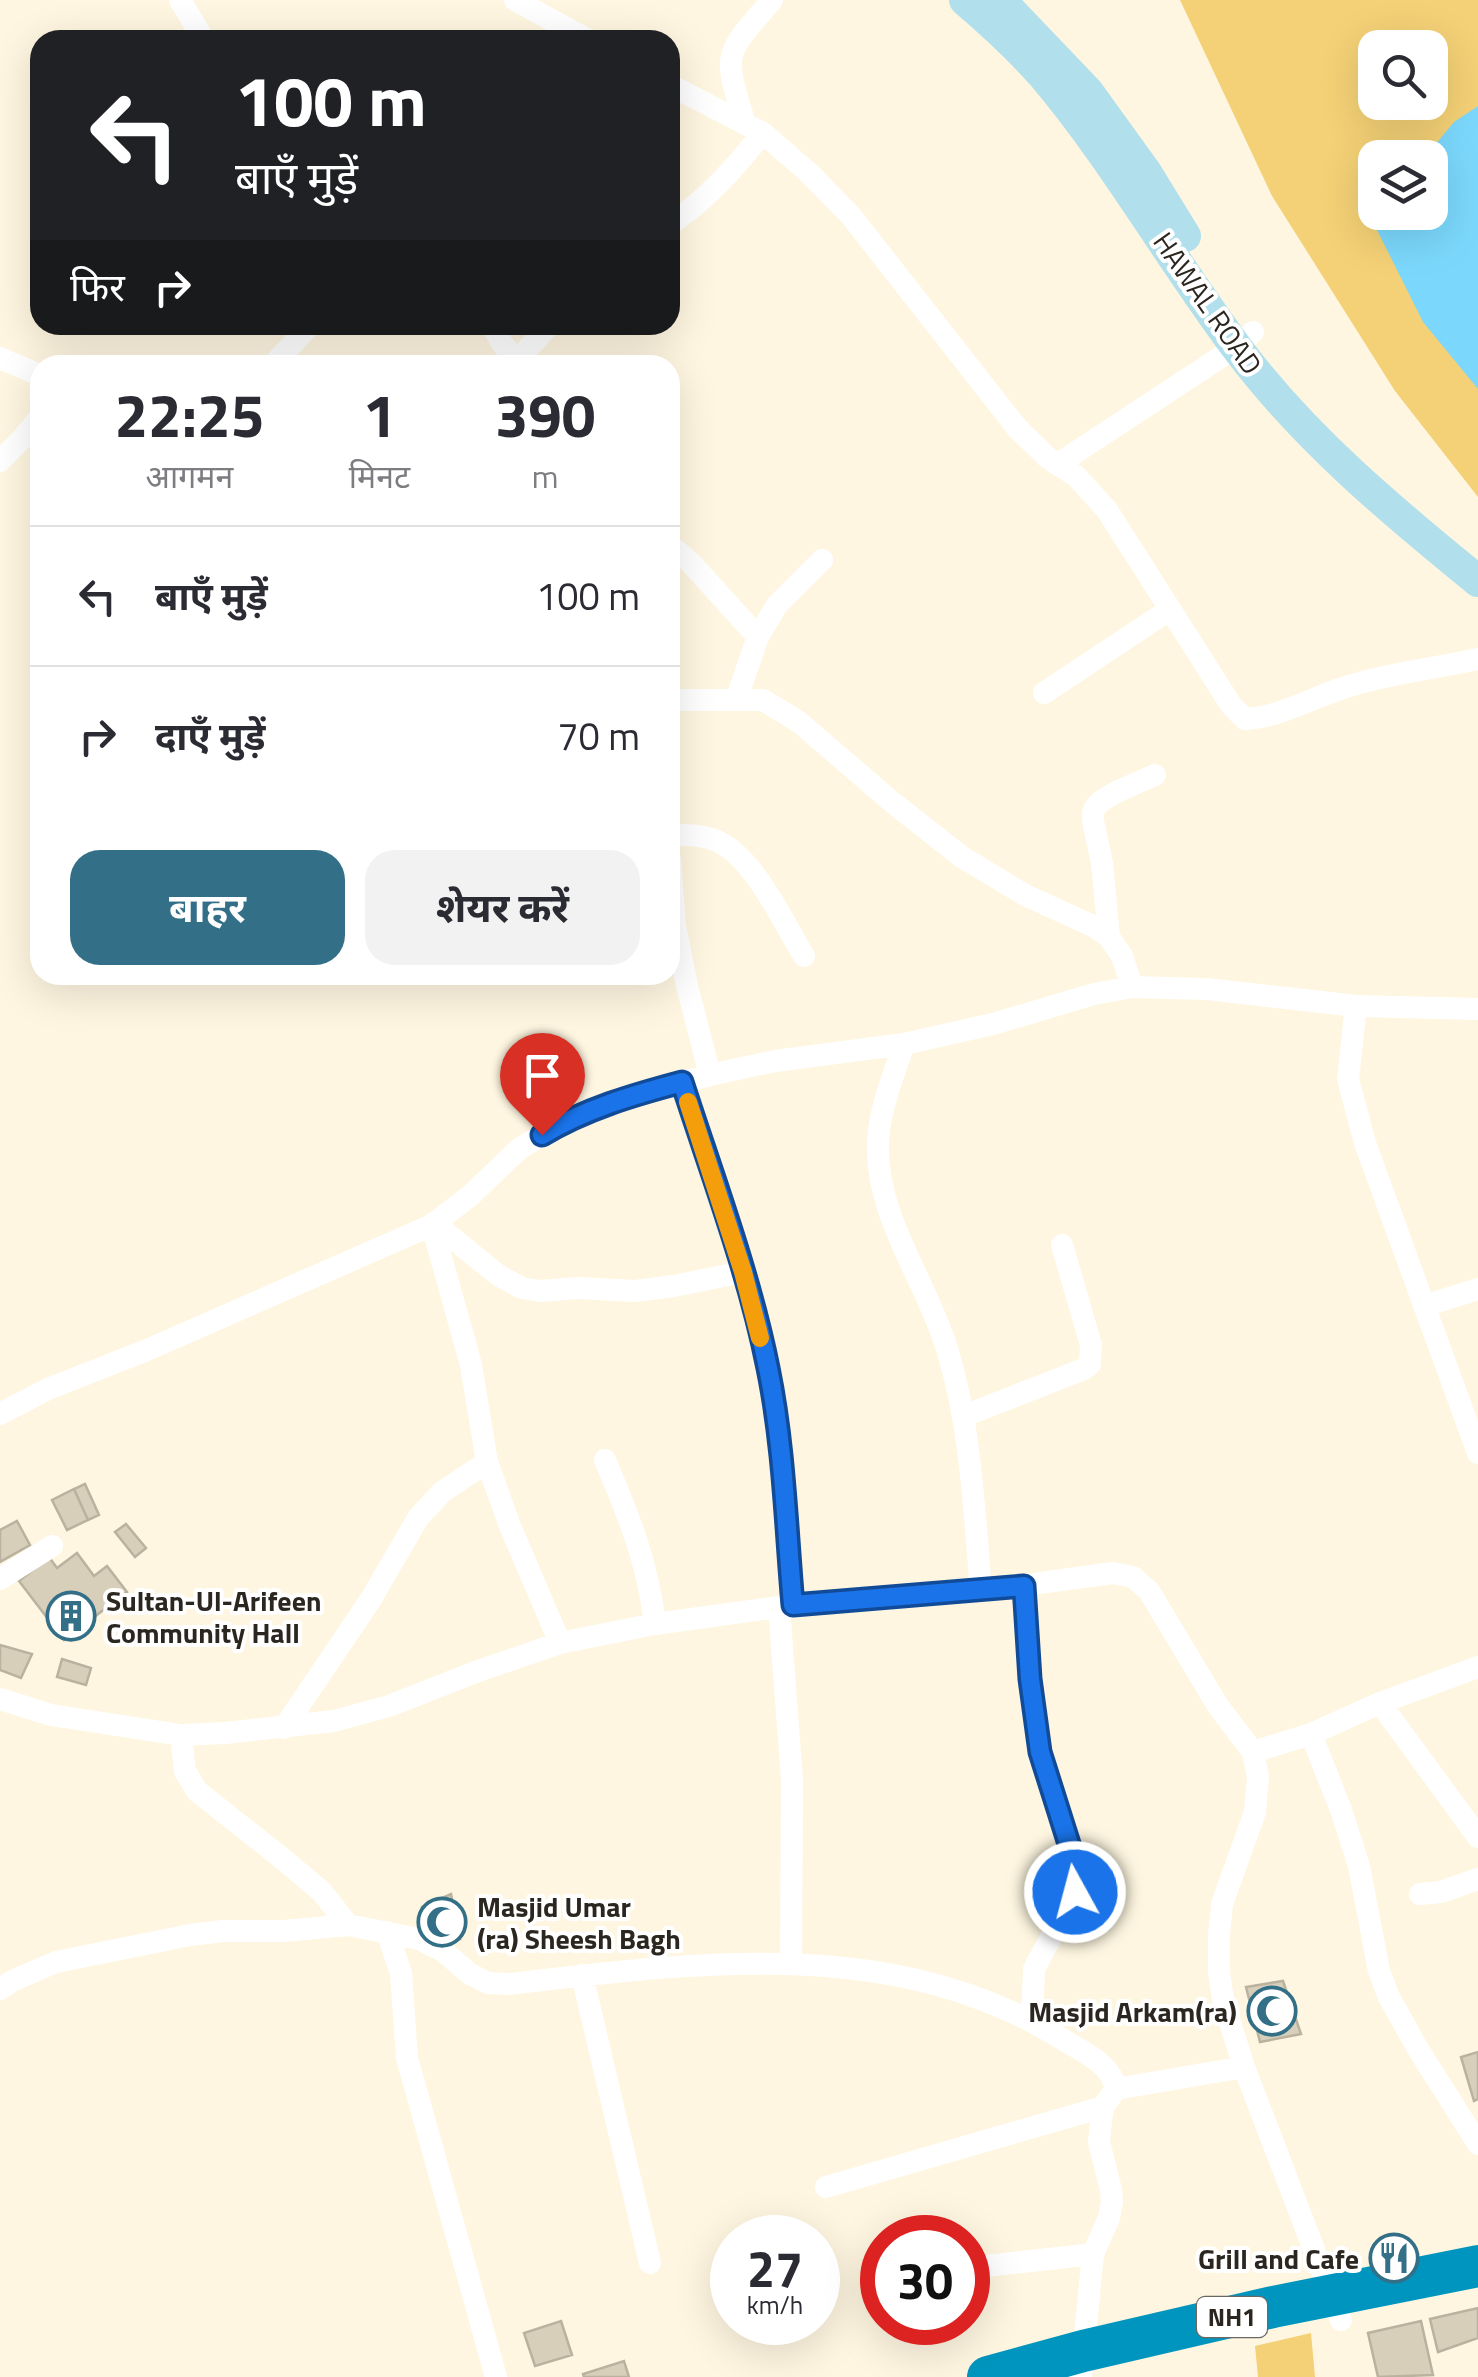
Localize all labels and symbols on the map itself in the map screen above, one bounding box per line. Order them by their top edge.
street label: HAWAL ROAD [1143,223,1273,383]
pin [500,1033,585,1136]
place label: Sultan-Ul-Arifeen Community Hall [106,1579,321,1654]
building icon: Sultan-Ul-Arifeen Community Hall [45,1590,97,1642]
position arrow [1023,1840,1127,1944]
place label: Masjid Umar (ra) Sheesh Bagh [477,1885,681,1960]
mosque icon: Masjid Umar (ra) Sheesh Bagh [416,1896,468,1948]
mosque icon: Masjid Arkam(ra) [1246,1985,1298,2037]
place label: Masjid Arkam(ra) [1028,1990,1237,2033]
speed limit sign: 30 [860,2215,990,2345]
restaurant icon: Grill and Cafe [1368,2232,1420,2284]
place label: Grill and Cafe [1198,2237,1359,2280]
road number: NH1 [1197,2297,1267,2337]

